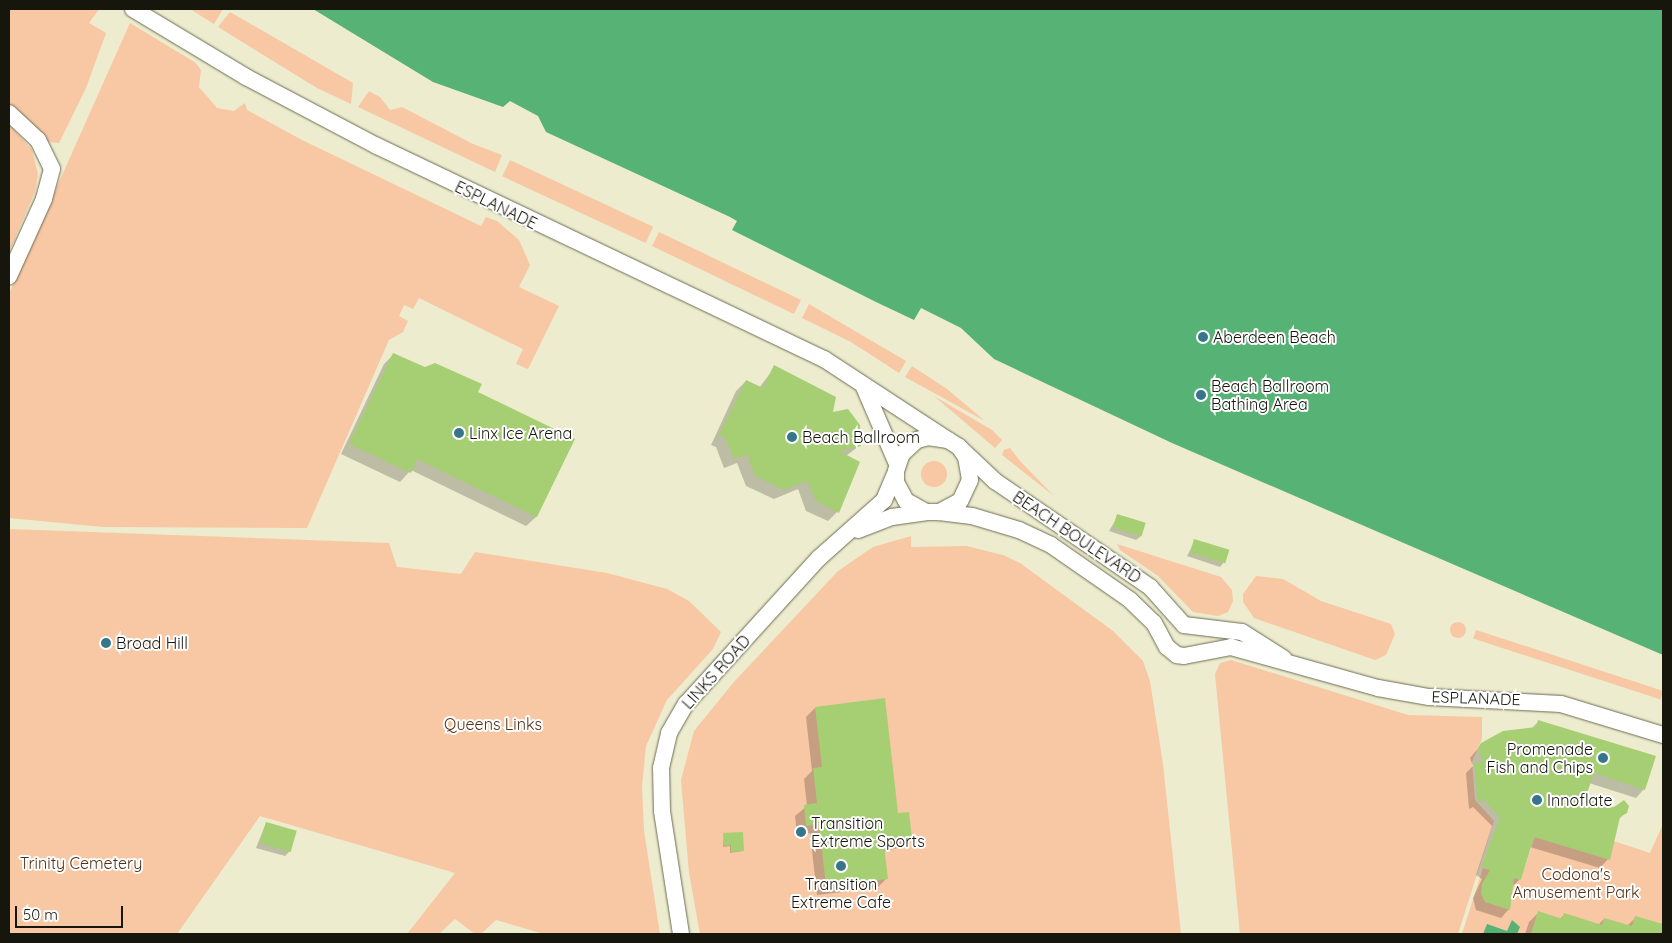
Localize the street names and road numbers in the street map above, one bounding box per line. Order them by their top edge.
street label: ESPLANADE [452,177,540,233]
street label: BEACH BOULEVARD [1009,487,1145,587]
street label: LINKS ROAD [678,631,754,713]
street label: ESPLANADE [1431,687,1521,709]

